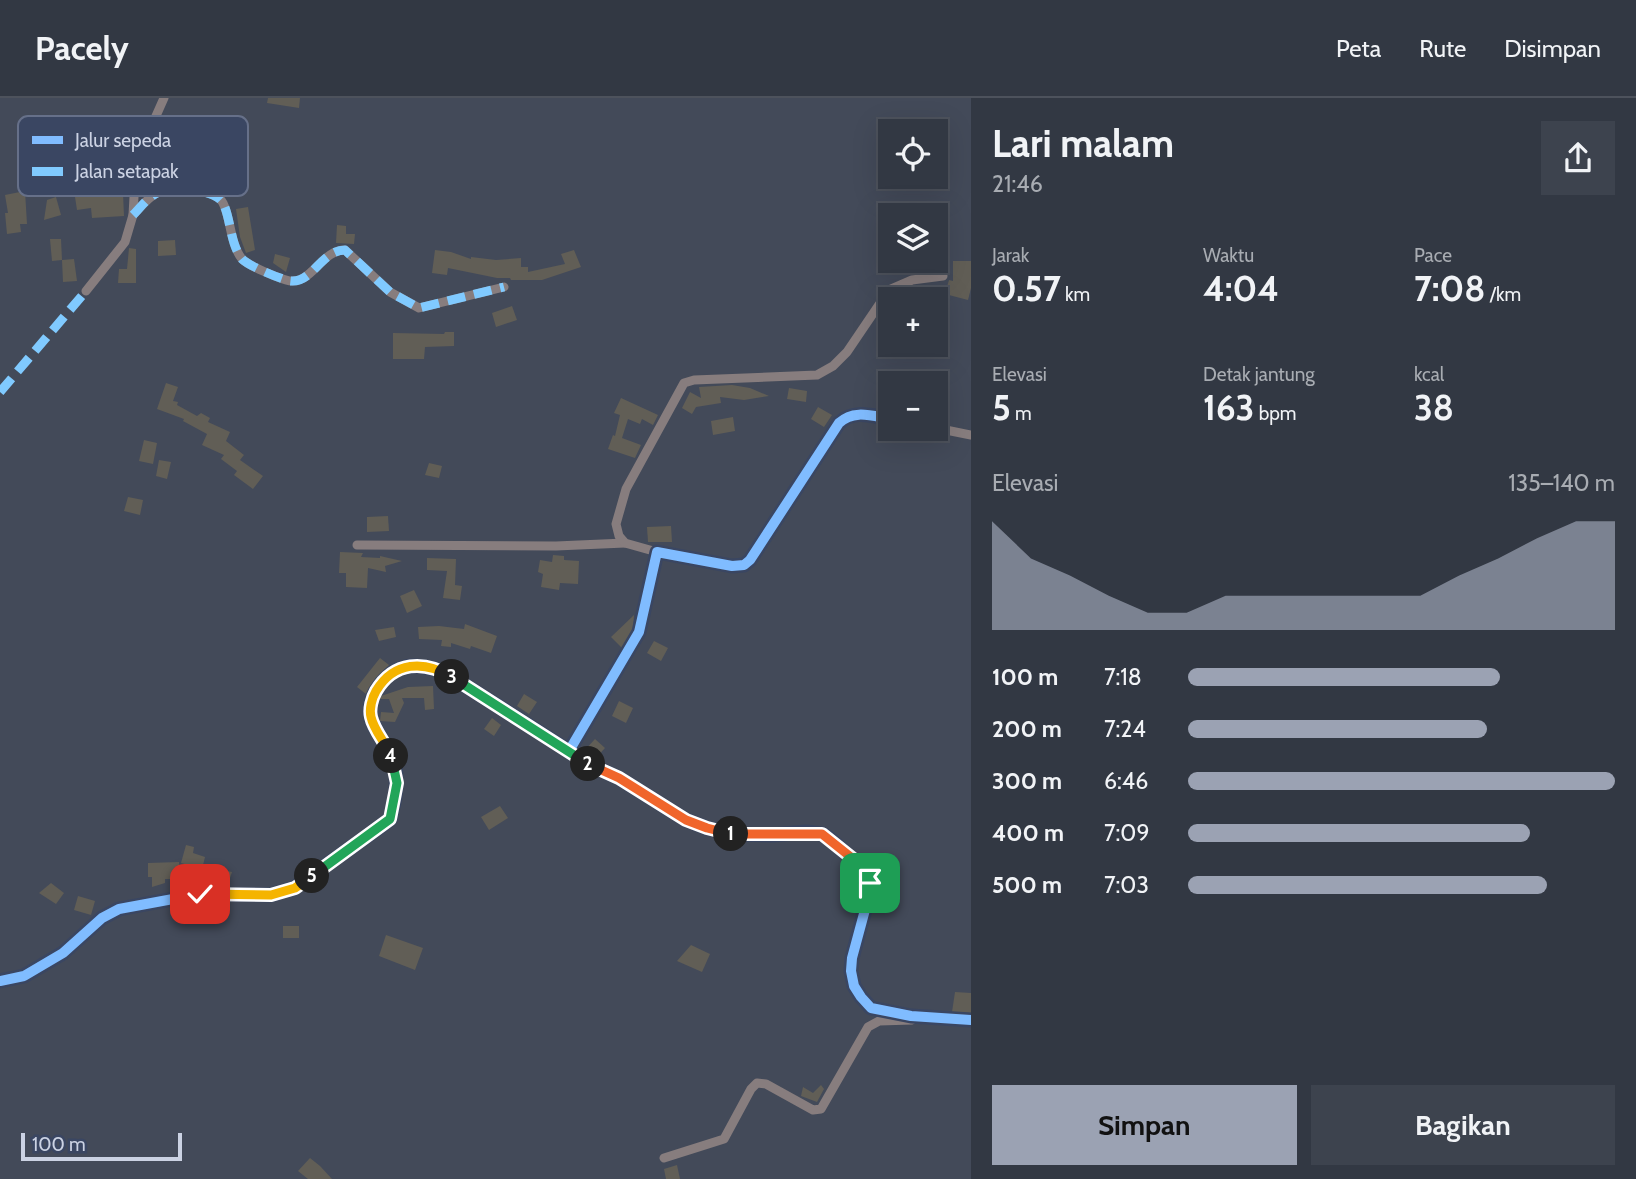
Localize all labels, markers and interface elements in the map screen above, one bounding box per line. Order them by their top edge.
text: Pacely [35,28,129,68]
text: Peta [1336,34,1381,63]
text: Rute [1419,34,1466,63]
text: Disimpan [1504,34,1601,63]
legend [18,116,248,196]
map controls [878,119,948,441]
button: locate [878,119,948,189]
text: Lari malam [992,120,1174,167]
button: share [1541,121,1615,195]
text: Jalur sepeda [74,129,171,152]
text: Jalan setapak [74,160,179,183]
text: 21:46 [992,170,1043,198]
button: layers [878,203,948,273]
text: Jarak [992,244,1029,267]
text: Waktu [1203,244,1254,267]
text: Pace [1414,244,1452,267]
text: 0.57 [992,267,1061,310]
text: 4:04 [1203,267,1279,310]
text: 7:08 [1414,267,1485,310]
text: km [1061,283,1090,306]
text: /km [1485,283,1521,306]
button: + [878,287,948,357]
text: Elevasi [992,363,1047,386]
text: Detak jantung [1203,363,1315,386]
text: kcal [1414,363,1444,386]
button: − [878,371,948,441]
text: 5 [992,386,1011,429]
text: 163 [1203,386,1254,429]
text: 38 [1414,386,1454,429]
text: m [1011,402,1032,425]
text: bpm [1254,402,1297,425]
text: Elevasi [992,469,1058,497]
text: 135–140 m [1508,469,1615,497]
pin: 3 [434,660,470,694]
text: 100 m [992,663,1058,691]
text: 7:18 [1104,663,1142,691]
text: 3 [446,665,457,688]
text: 200 m [992,715,1062,743]
text: 7:24 [1104,715,1146,743]
pin: 4 [374,738,408,774]
text: 4 [385,744,396,767]
pin: 2 [570,746,606,782]
text: 2 [582,752,593,775]
text: 300 m [992,767,1062,795]
text: 6:46 [1104,767,1148,795]
pin: 1 [714,816,748,852]
text: 400 m [992,819,1064,847]
text: 7:09 [1104,819,1149,847]
text: 1 [727,822,734,845]
pin [840,853,900,913]
pin: 5 [294,858,330,894]
pin [170,864,230,924]
text: 5 [306,864,317,887]
icon: arrive [851,864,889,902]
text: 500 m [992,871,1062,899]
text: 7:03 [1104,871,1149,899]
icon: check [181,875,219,913]
button: Simpan [992,1085,1297,1165]
button: Bagikan [1311,1085,1615,1165]
scale bar [21,1130,182,1162]
text: 100 m [32,1133,86,1156]

